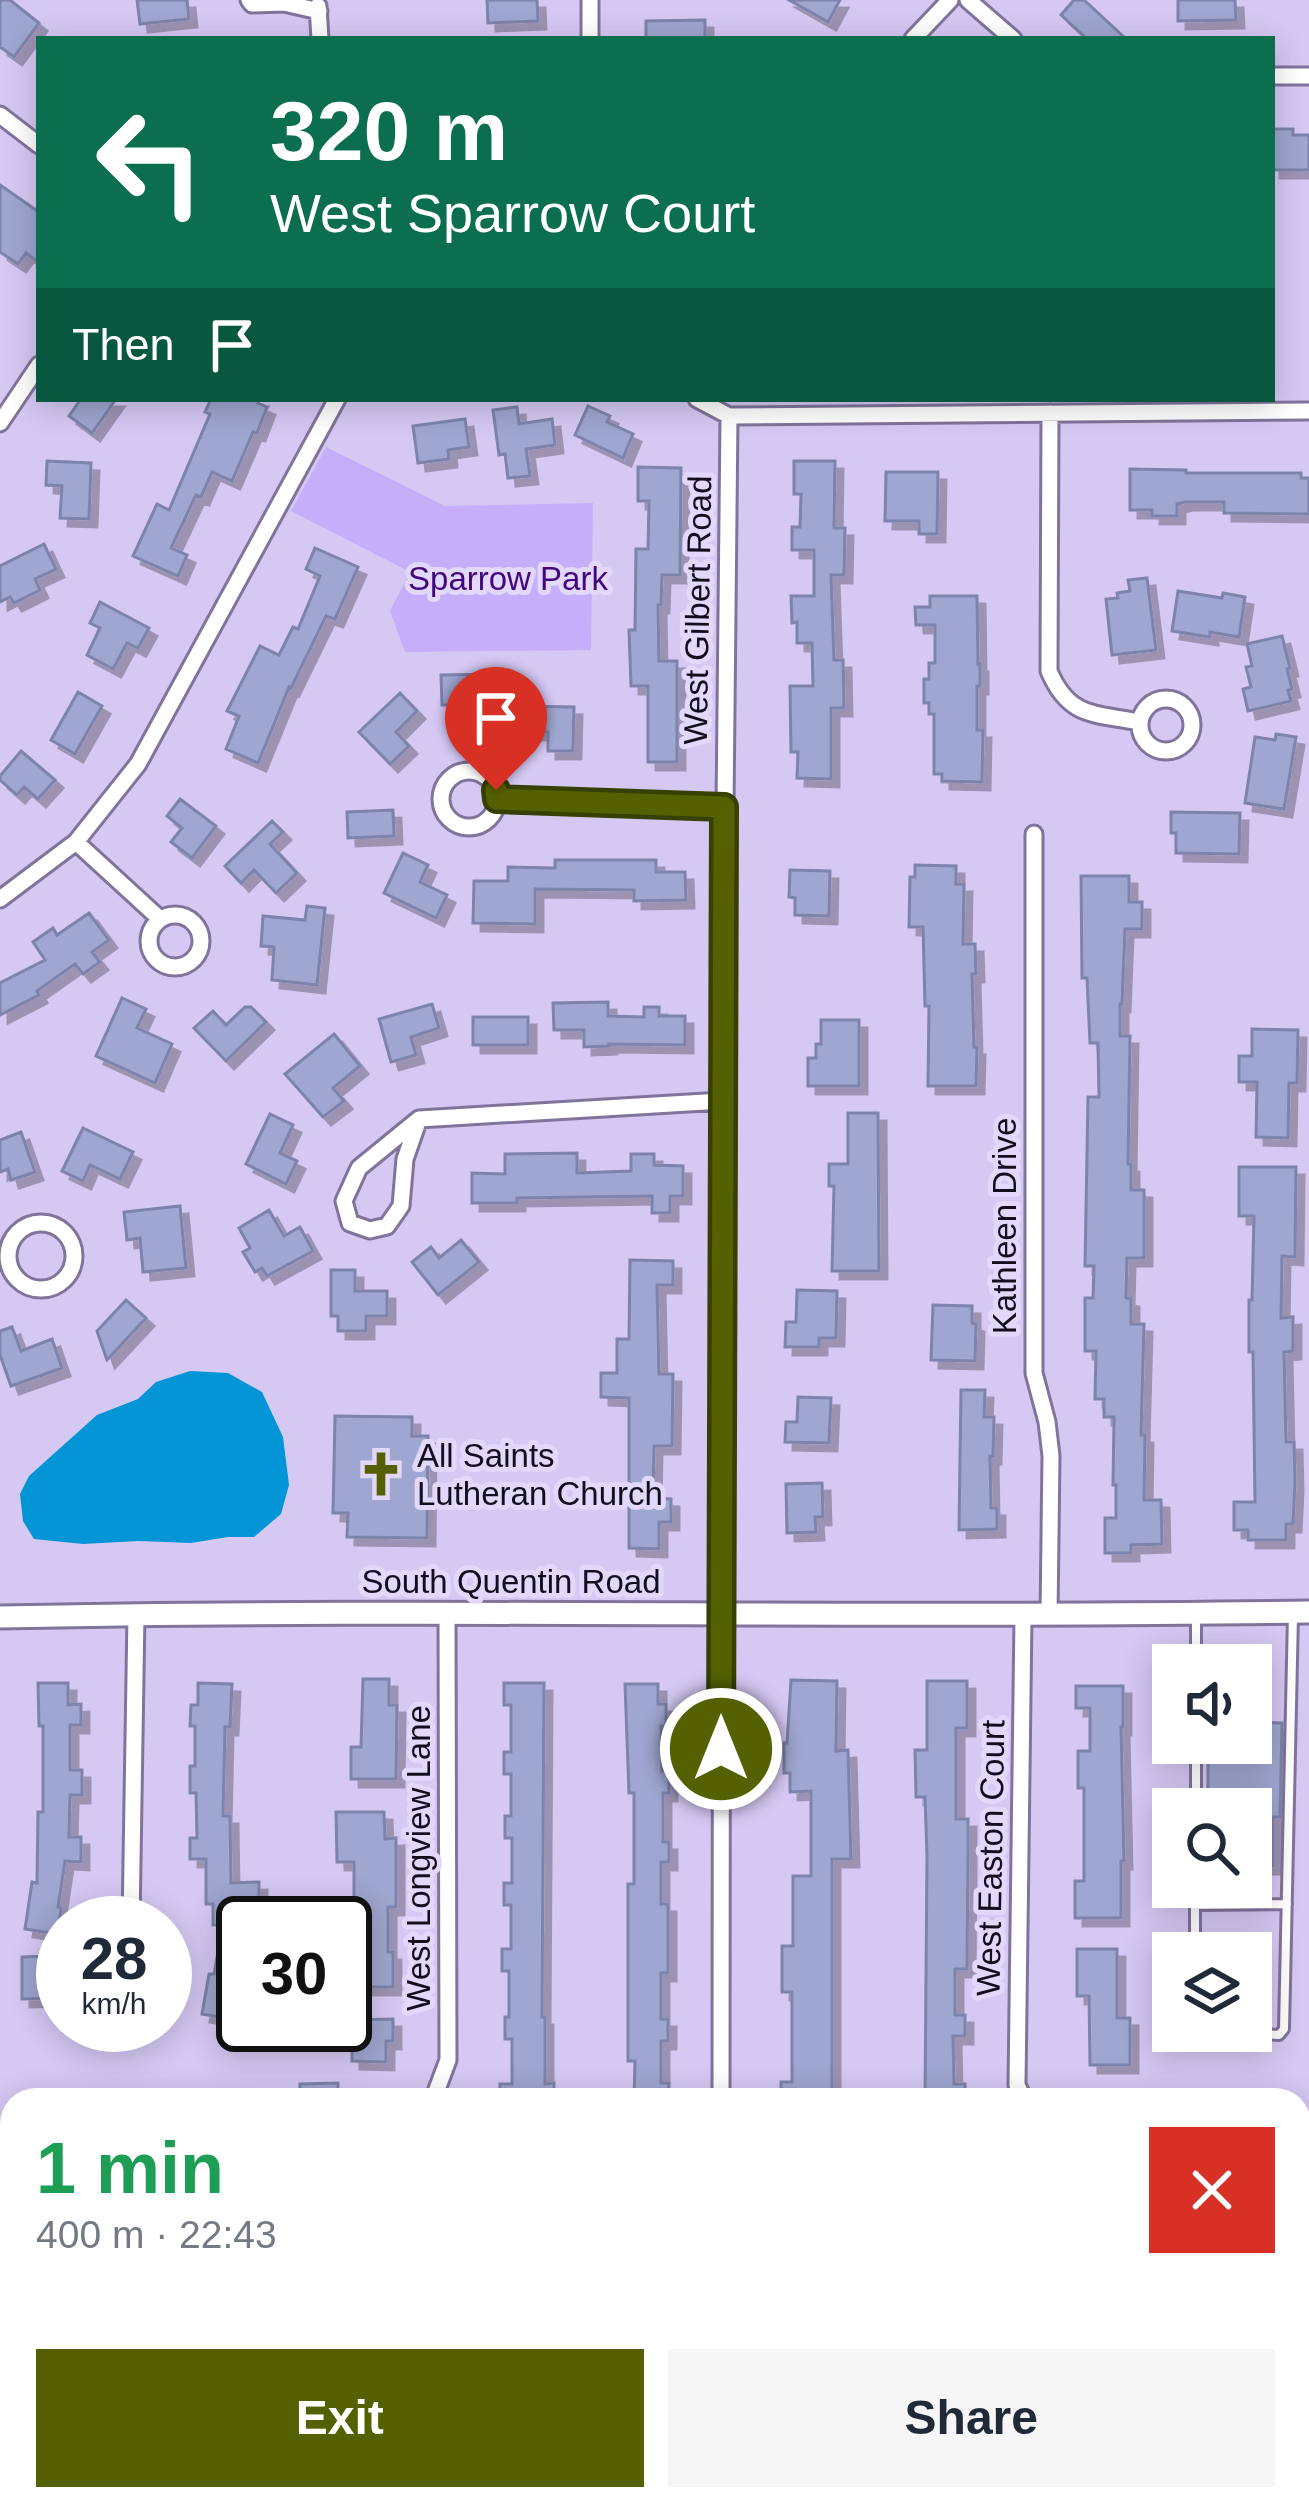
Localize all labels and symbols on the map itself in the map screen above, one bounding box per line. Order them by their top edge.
street label: West Gilbert Road [677,475,718,745]
park label: Sparrow Park [408,560,608,597]
pin [445,667,547,790]
street label: Kathleen Drive [986,1118,1023,1334]
place label: All Saints Lutheran Church [417,1437,663,1512]
church icon: All Saints Lutheran Church [356,1449,406,1499]
street label: South Quentin Road [361,1563,661,1600]
position arrow [658,1686,784,1812]
street label: West Longview Lane [400,1705,437,2011]
street label: West Easton Court [970,1720,1011,1996]
speed limit sign: 30 [216,1896,372,2052]

